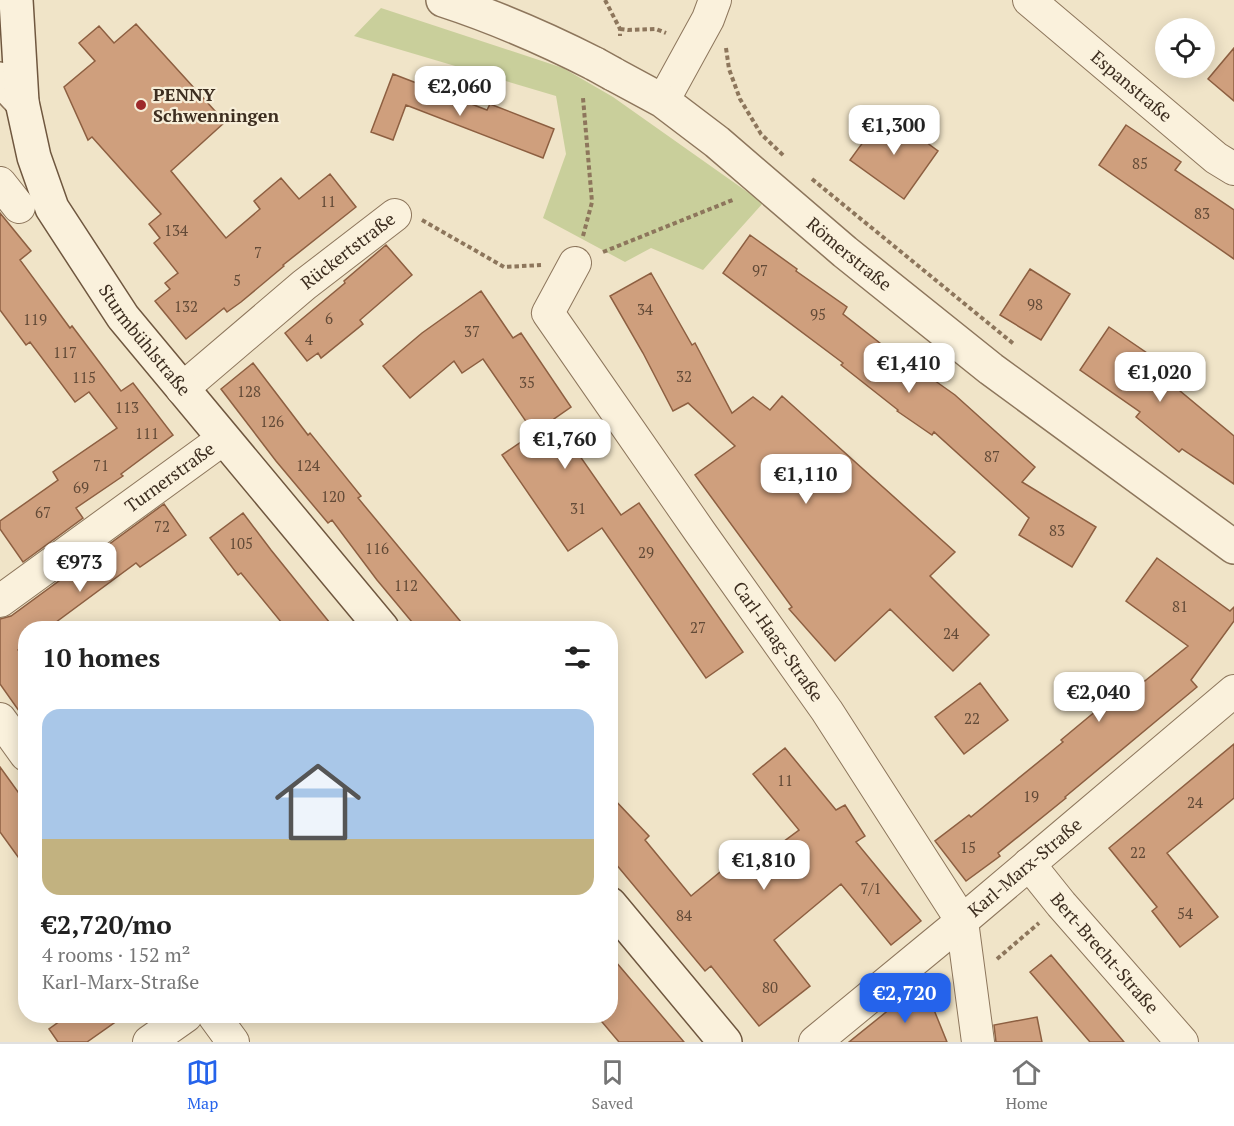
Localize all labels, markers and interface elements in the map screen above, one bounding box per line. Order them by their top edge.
map controls [1155,18,1215,78]
button: locate [1155,18,1215,78]
street label: Espanstraße [1086,44,1178,127]
pin: €2,060 [411,66,509,117]
text: €2,060 [429,72,491,99]
place label: PENNY Schwenningen [153,82,279,127]
marker: PENNY Schwenningen [134,98,148,112]
pin: €1,300 [845,105,943,156]
text: €1,300 [863,111,925,138]
house number: 85 [1132,153,1148,173]
house number: 11 [320,191,336,211]
house number: 83 [1194,203,1210,223]
street label: Rückertstraße [295,206,400,294]
street label: Römerstraße [802,211,897,296]
house number: 134 [164,220,188,240]
house number: 7 [254,242,262,262]
house number: 97 [752,260,768,280]
house number: 5 [233,270,241,290]
street label: Sturmbühlstraße [94,279,197,401]
house number: 98 [1027,294,1043,314]
house number: 132 [174,296,198,316]
house number: 34 [637,299,653,319]
house number: 95 [810,304,826,324]
house number: 6 [325,308,333,328]
house number: 119 [23,309,47,329]
house number: 37 [464,321,480,341]
house number: 4 [305,329,313,349]
house number: 117 [53,342,77,362]
pin: €1,410 [860,343,958,394]
text: €1,410 [878,349,940,376]
pin: €1,020 [1111,352,1209,403]
text: €1,020 [1129,358,1191,385]
house number: 32 [676,366,692,386]
house number: 115 [72,367,96,387]
house number: 35 [519,372,535,392]
house number: 128 [237,381,261,401]
house number: 113 [115,397,139,417]
house number: 126 [260,411,284,431]
pin: €1,760 [516,419,614,470]
house number: 111 [135,423,159,443]
text: €1,760 [534,425,596,452]
street label: Turnerstraße [120,436,219,518]
house number: 87 [984,446,1000,466]
pin: €1,110 [757,454,855,505]
house number: 71 [93,455,109,475]
house number: 124 [296,455,320,475]
text: €1,110 [775,460,837,487]
house number: 69 [73,477,89,497]
house number: 120 [321,486,345,506]
house number: 31 [570,498,586,518]
house number: 67 [35,502,51,522]
house number: 72 [154,516,170,536]
house number: 83 [1049,520,1065,540]
house number: 105 [229,533,253,553]
house number: 116 [365,538,389,558]
pin: €973 [44,542,116,593]
house number: 29 [638,542,654,562]
text: €973 [57,548,103,575]
house number: 112 [394,575,418,595]
street label: Carl-Haag-Straße [728,576,830,706]
house number: 81 [1172,596,1188,616]
house number: 27 [690,617,706,637]
house number: 24 [943,623,959,643]
text: 10 homes [42,640,160,674]
icon: filters [561,641,594,674]
pin: €2,040 [1050,672,1148,723]
text: €2,040 [1068,678,1130,705]
house number: 22 [964,708,980,728]
icon: home [264,748,372,856]
house number: 11 [777,770,793,790]
house number: 19 [1023,786,1039,806]
house number: 24 [1187,792,1203,812]
street label: Karl-Marx-Straße [963,812,1086,922]
house number: 15 [960,837,976,857]
pin: €1,810 [715,840,813,891]
house number: 22 [1130,842,1146,862]
text: €1,810 [733,846,795,873]
house number: 7/1 [860,878,882,898]
street label: Bert-Brecht-Straße [1046,887,1165,1018]
house number: 54 [1177,903,1193,923]
house number: 84 [676,905,692,925]
text: €2,720/mo [42,907,172,941]
text: 4 rooms · 152 m² [42,941,190,968]
text: Karl-Marx-Straße [42,968,199,995]
pin: €2,720 [856,973,954,1024]
house number: 80 [762,977,778,997]
text: €2,720 [874,979,936,1006]
tab: Map [186,1056,219,1114]
tab: Saved [592,1056,633,1114]
tab: Home [1005,1056,1048,1114]

